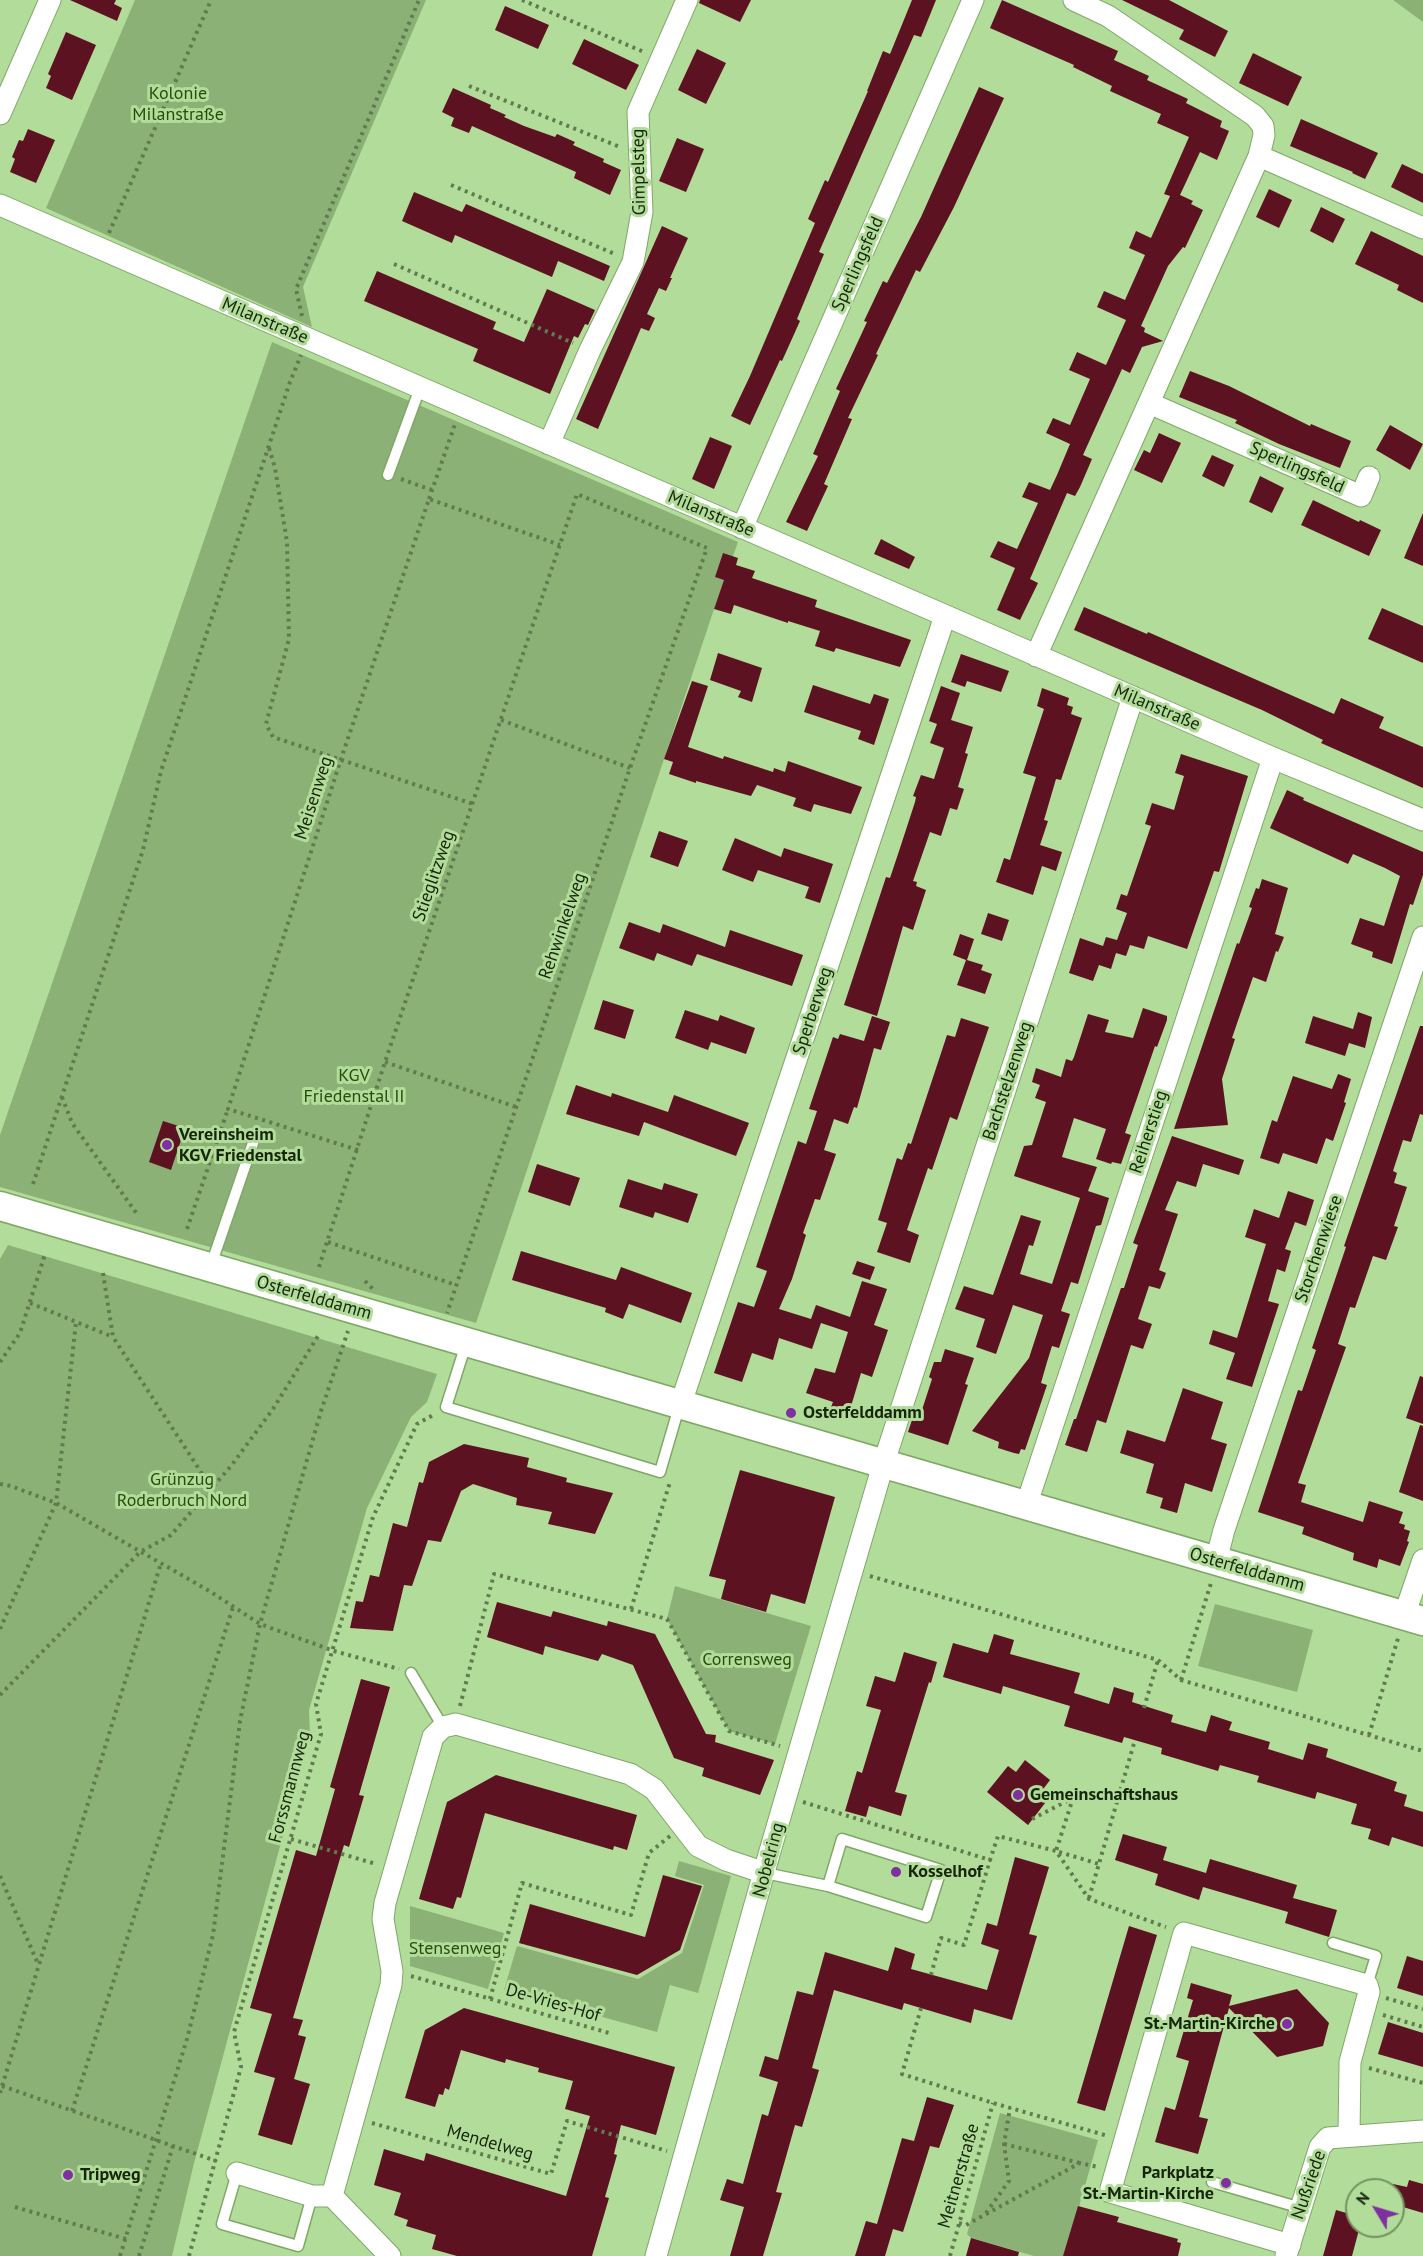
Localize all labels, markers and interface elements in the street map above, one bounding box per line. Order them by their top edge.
park label: Kolonie Milanstraße [132,83,224,125]
street label: Gimpelsteg [627,128,651,216]
street label: Sperlingsfeld [828,213,888,315]
street label: Milanstraße [219,293,311,349]
street label: Sperlingsfeld [1246,438,1348,498]
street label: Milanstraße [665,486,757,542]
street label: Milanstraße [1111,680,1203,736]
street label: Meisenweg [290,754,338,842]
street label: Stieglitzweg [408,828,460,924]
street label: Rehwinkelweg [535,870,591,982]
street label: Sperberweg [789,964,837,1058]
street label: Bachstelzenweg [979,1019,1037,1143]
park label: KGV Friedenstal II [303,1065,405,1108]
street label: Reiherstieg [1125,1088,1173,1176]
place label: Vereinsheim KGV Friedenstal [179,1124,302,1166]
marker: Vereinsheim KGV Friedenstal [160,1138,174,1152]
street label: Storchenwiese [1291,1192,1347,1306]
street label: Osterfelddamm [254,1271,374,1325]
place label: Osterfelddamm [803,1402,922,1424]
marker: Osterfelddamm [784,1406,798,1420]
park label: Grünzug Roderbruch Nord [117,1469,247,1512]
street label: Osterfelddamm [1187,1543,1307,1597]
park label: Corrensweg [702,1649,792,1671]
street label: Forssmannweg [265,1729,315,1845]
place label: Gemeinschaftshaus [1030,1784,1178,1806]
marker: Gemeinschaftshaus [1011,1788,1025,1802]
street label: Nobelring [749,1820,789,1900]
place label: Kosselhof [908,1861,983,1883]
marker: Kosselhof [889,1865,903,1879]
park label: Stensenweg [409,1938,501,1960]
street label: De-Vries-Hof [503,1979,603,2027]
place label: St.-Martin-Kirche [1144,2013,1275,2035]
marker: St.-Martin-Kirche [1280,2017,1294,2031]
street label: Mendelweg [444,2120,536,2166]
street label: Meitnerstraße [934,2121,984,2231]
street label: Nußriede [1287,2148,1331,2222]
place label: Parkplatz St.-Martin-Kirche [1083,2162,1214,2204]
place label: Tripweg [80,2164,141,2186]
marker: Tripweg [61,2168,75,2182]
marker: Parkplatz St.-Martin-Kirche [1219,2176,1233,2190]
north arrow [1345,2178,1405,2238]
text: N [1351,2188,1374,2208]

